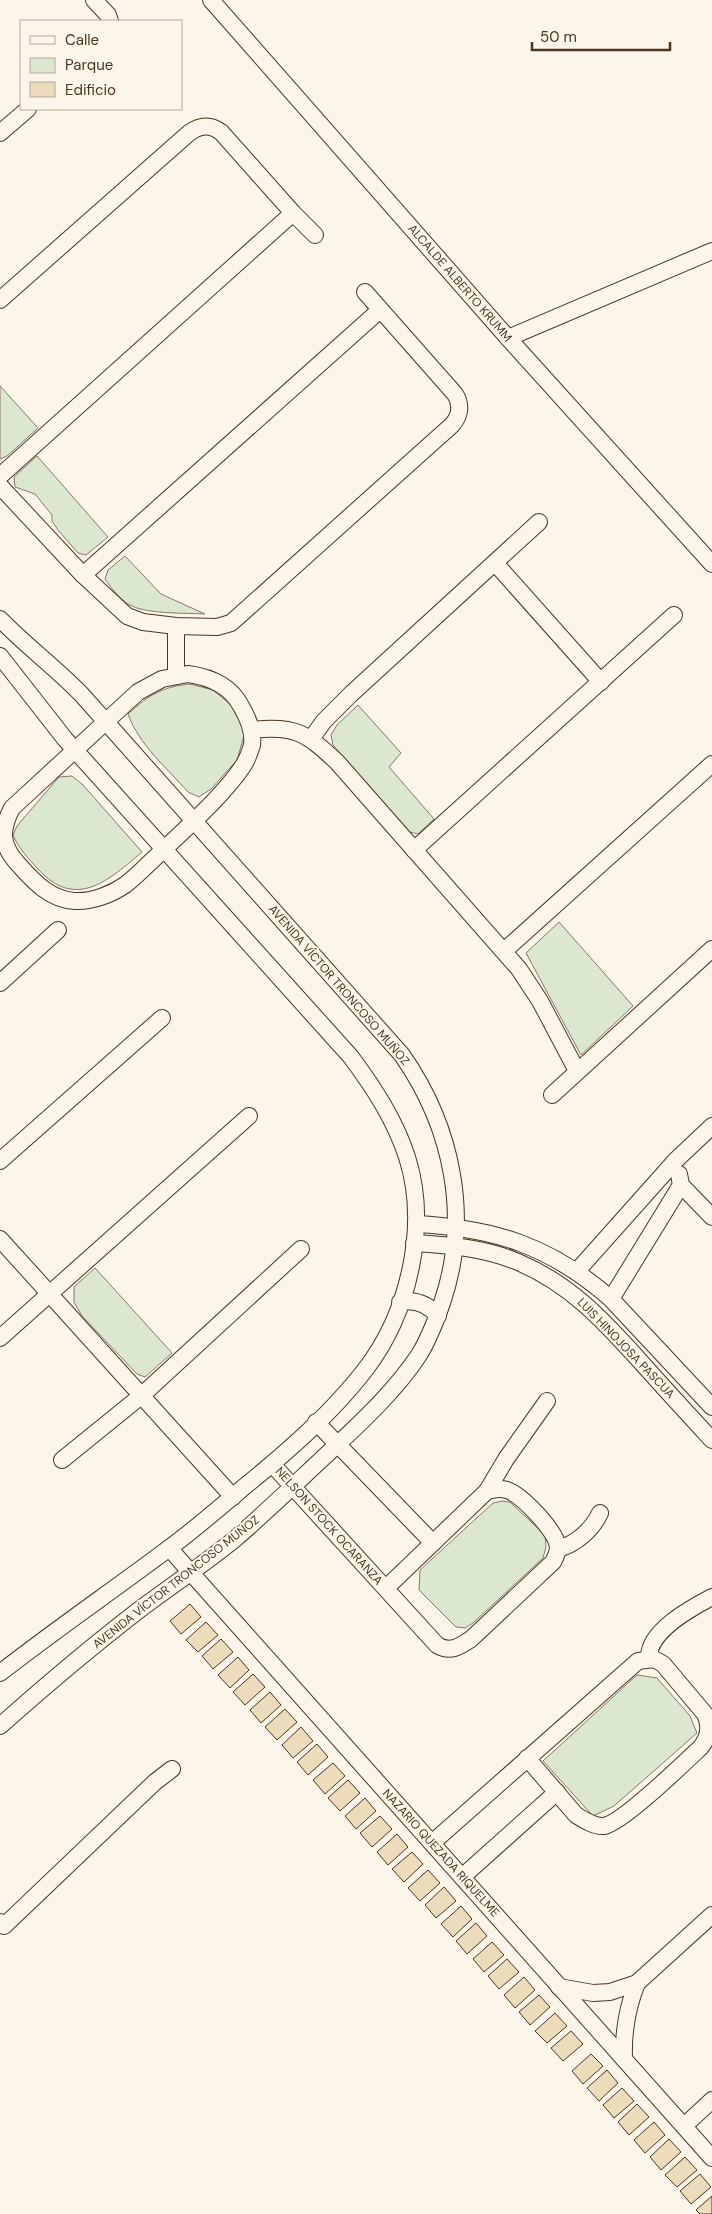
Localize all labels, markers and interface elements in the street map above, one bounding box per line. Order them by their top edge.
legend [20,20,182,110]
scale bar [532,20,670,52]
text: 50 m [540,27,577,47]
text: Calle [65,30,99,50]
text: Parque [65,55,113,75]
text: Edificio [65,80,116,100]
street label: ALCALDE ALBERTO KRUMM [404,221,516,345]
street label: AVENIDA VÍCTOR TRONCOSO MUÑOZ [265,901,413,1069]
street label: LUIS HINOJOSA PASCUA [574,1294,678,1402]
street label: NELSON STOCK OCARANZA [272,1464,386,1588]
street label: AVENIDA VÍCTOR TRONCOSO MUÑOZ [89,1512,263,1652]
street label: NAZARIO QUEZADA RIQUELME [379,1785,503,1921]

